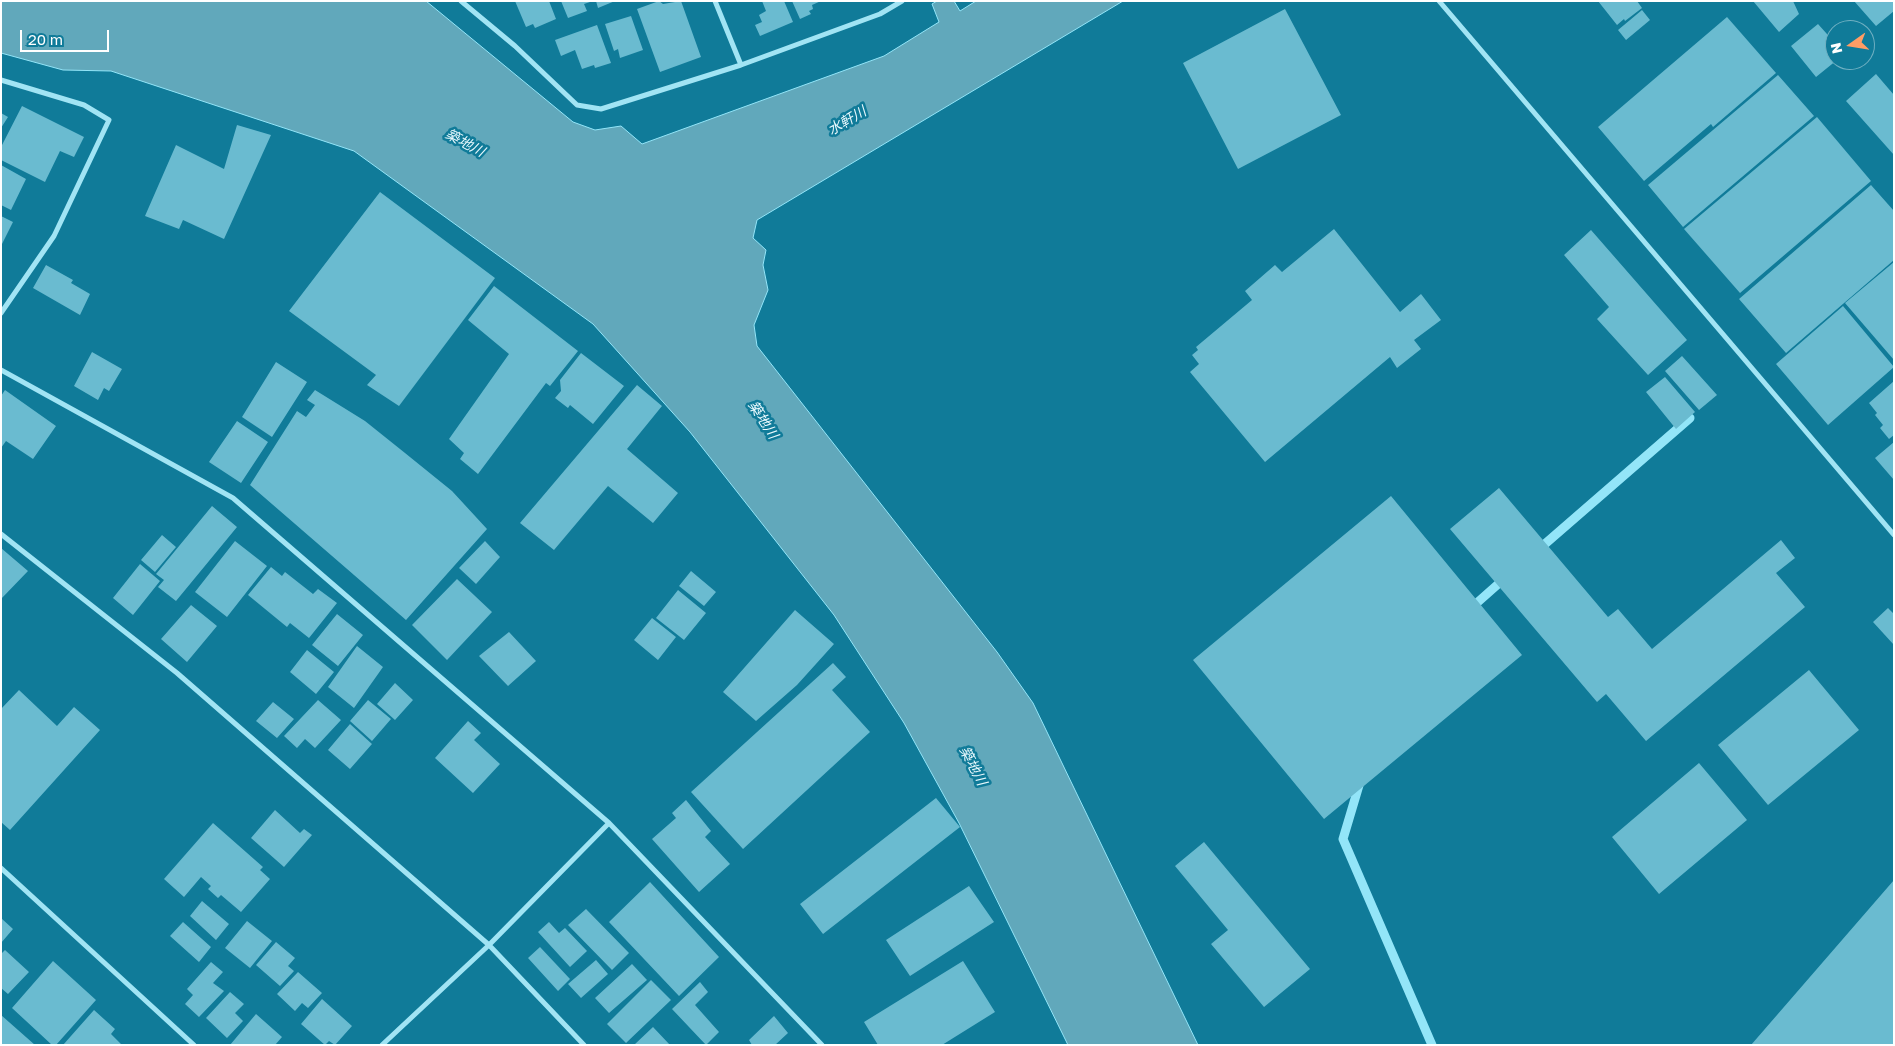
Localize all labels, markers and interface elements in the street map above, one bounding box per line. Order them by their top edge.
scale bar [22,20,111,52]
north arrow [1825,20,1875,70]
text: 20 m [28,30,63,48]
text: N [1826,41,1845,55]
water label: 水軒川 [825,103,869,139]
water label: 築地川 [443,126,487,160]
water label: 築地川 [745,398,781,442]
water label: 築地川 [956,744,990,788]

